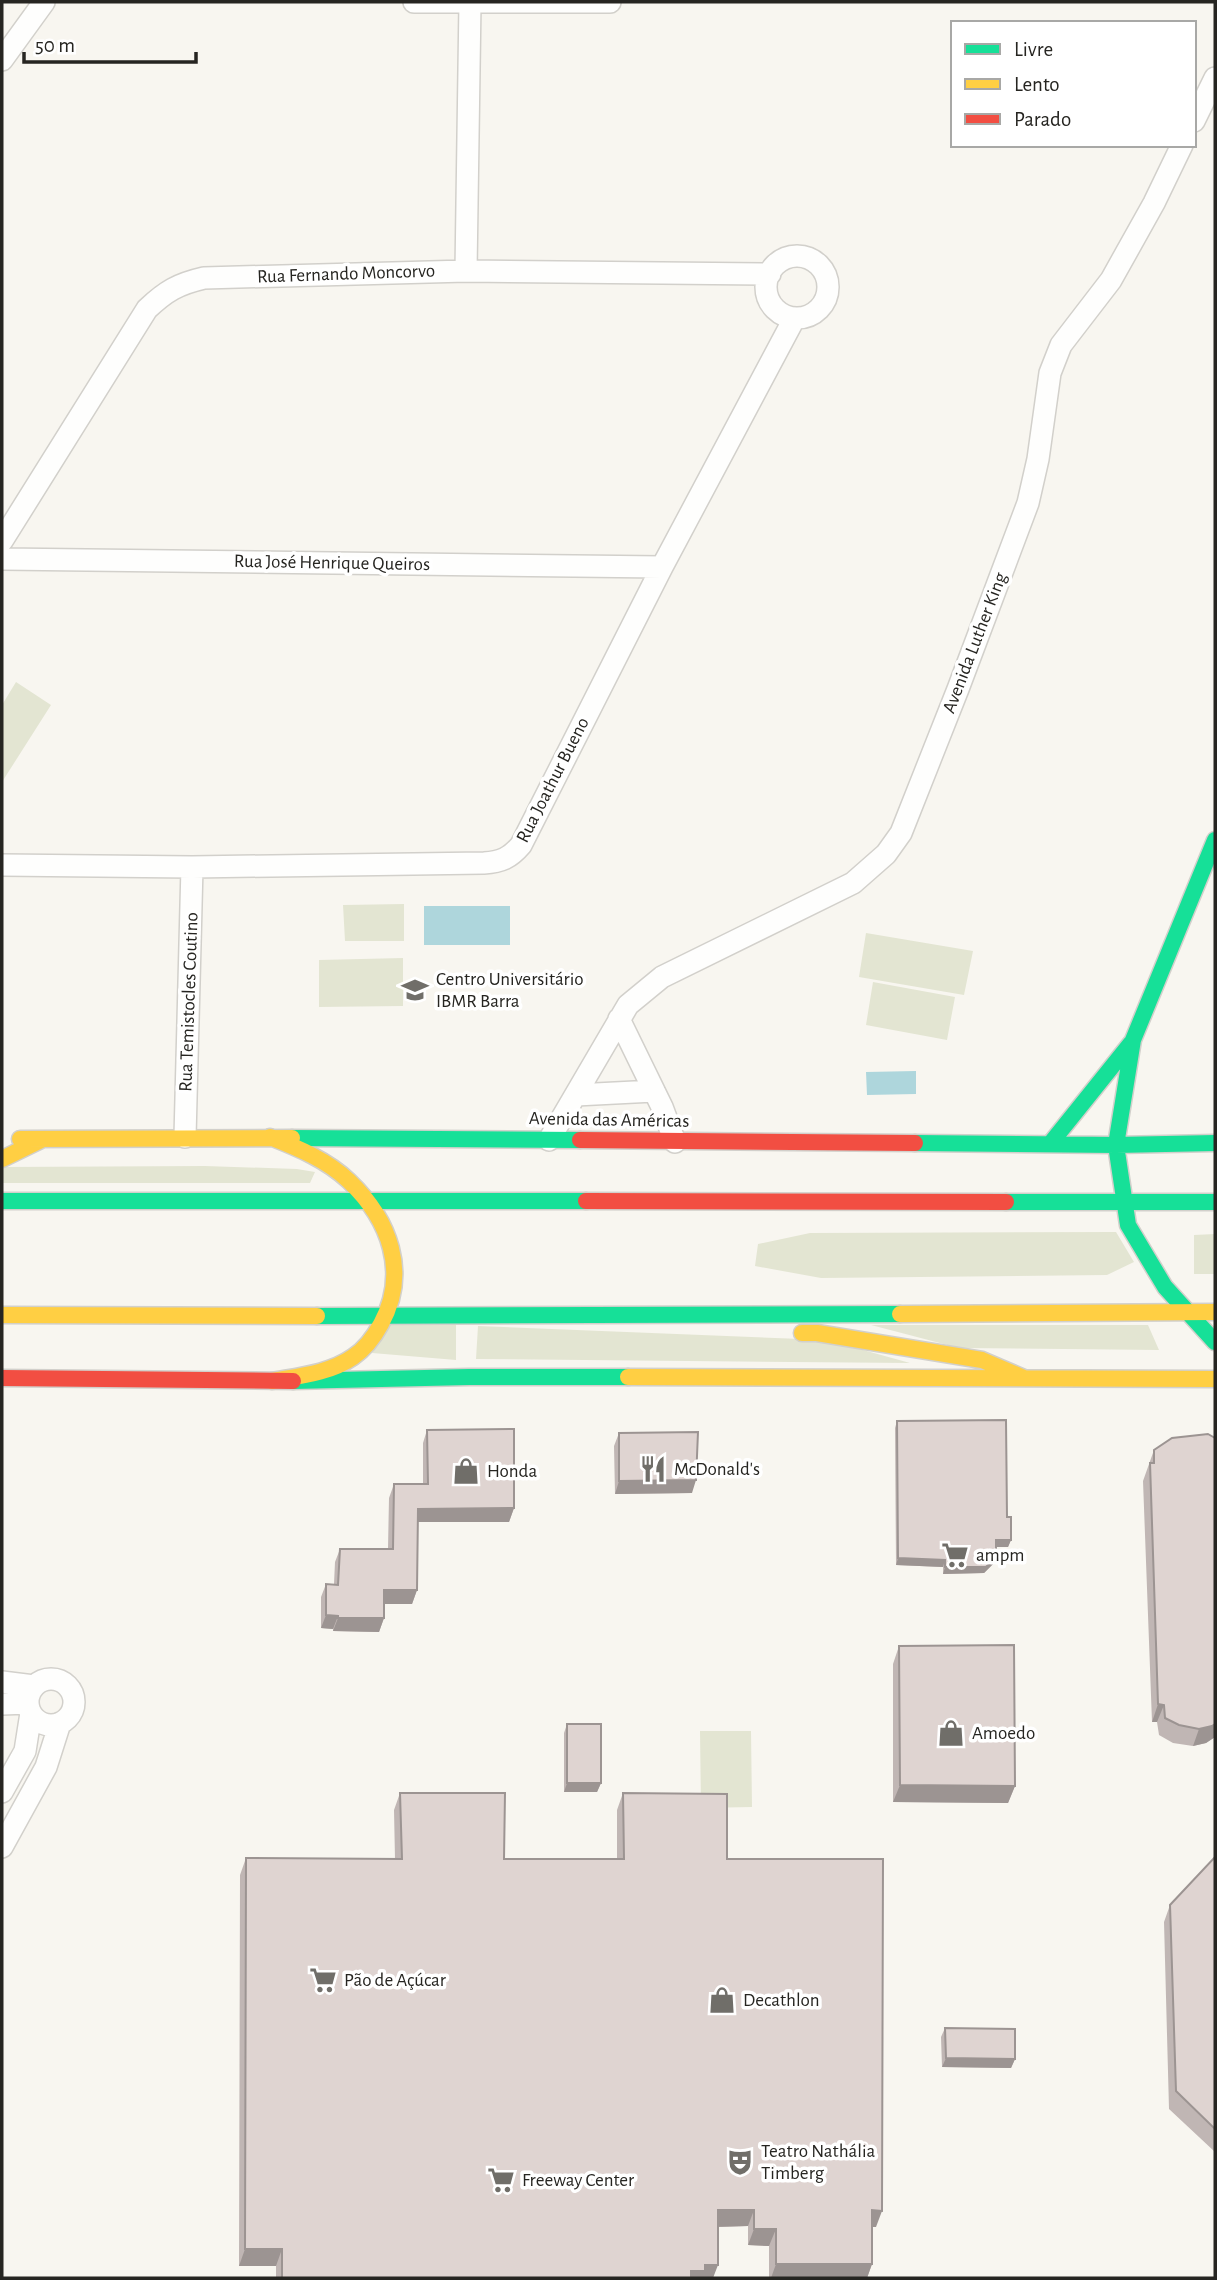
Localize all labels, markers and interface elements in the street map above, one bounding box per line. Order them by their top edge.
scale bar [24,21,196,65]
legend [951,21,1196,147]
text: 50 m [35,35,75,56]
text: Livre [1014,39,1053,60]
text: Lento [1014,74,1060,95]
text: Parado [1014,109,1071,130]
street label: Rua Fernando Moncorvo [257,261,435,287]
street label: Rua José Henrique Queiros [234,552,430,574]
street label: Avenida Luther King [939,569,1011,716]
street label: Rua Joathur Bueno [513,714,593,846]
street label: Rua Temistocles Coutino [176,912,202,1092]
place label: Centro Universitário IBMR Barra [436,970,584,1011]
school or university icon: Centro Universitário IBMR Barra [400,975,430,1005]
street label: Avenida das Américas [529,1109,689,1131]
restaurant icon: McDonald's [638,1454,668,1484]
shop icon: Honda [451,1456,481,1486]
place label: McDonald's [674,1460,760,1479]
place label: Honda [487,1462,537,1481]
supermarket icon: ampm [940,1540,970,1570]
place label: ampm [976,1546,1024,1565]
shop icon: Amoedo [936,1718,966,1748]
place label: Amoedo [972,1724,1035,1743]
supermarket icon: Pão de Açúcar [308,1965,338,1995]
place label: Pão de Açúcar [344,1971,446,1990]
shop icon: Decathlon [707,1985,737,2015]
place label: Decathlon [743,1991,820,2010]
place label: Teatro Nathália Timberg [761,2142,876,2183]
theatre icon: Teatro Nathália Timberg [725,2147,755,2177]
supermarket icon: Freeway Center [486,2165,516,2195]
place label: Freeway Center [522,2171,634,2190]

